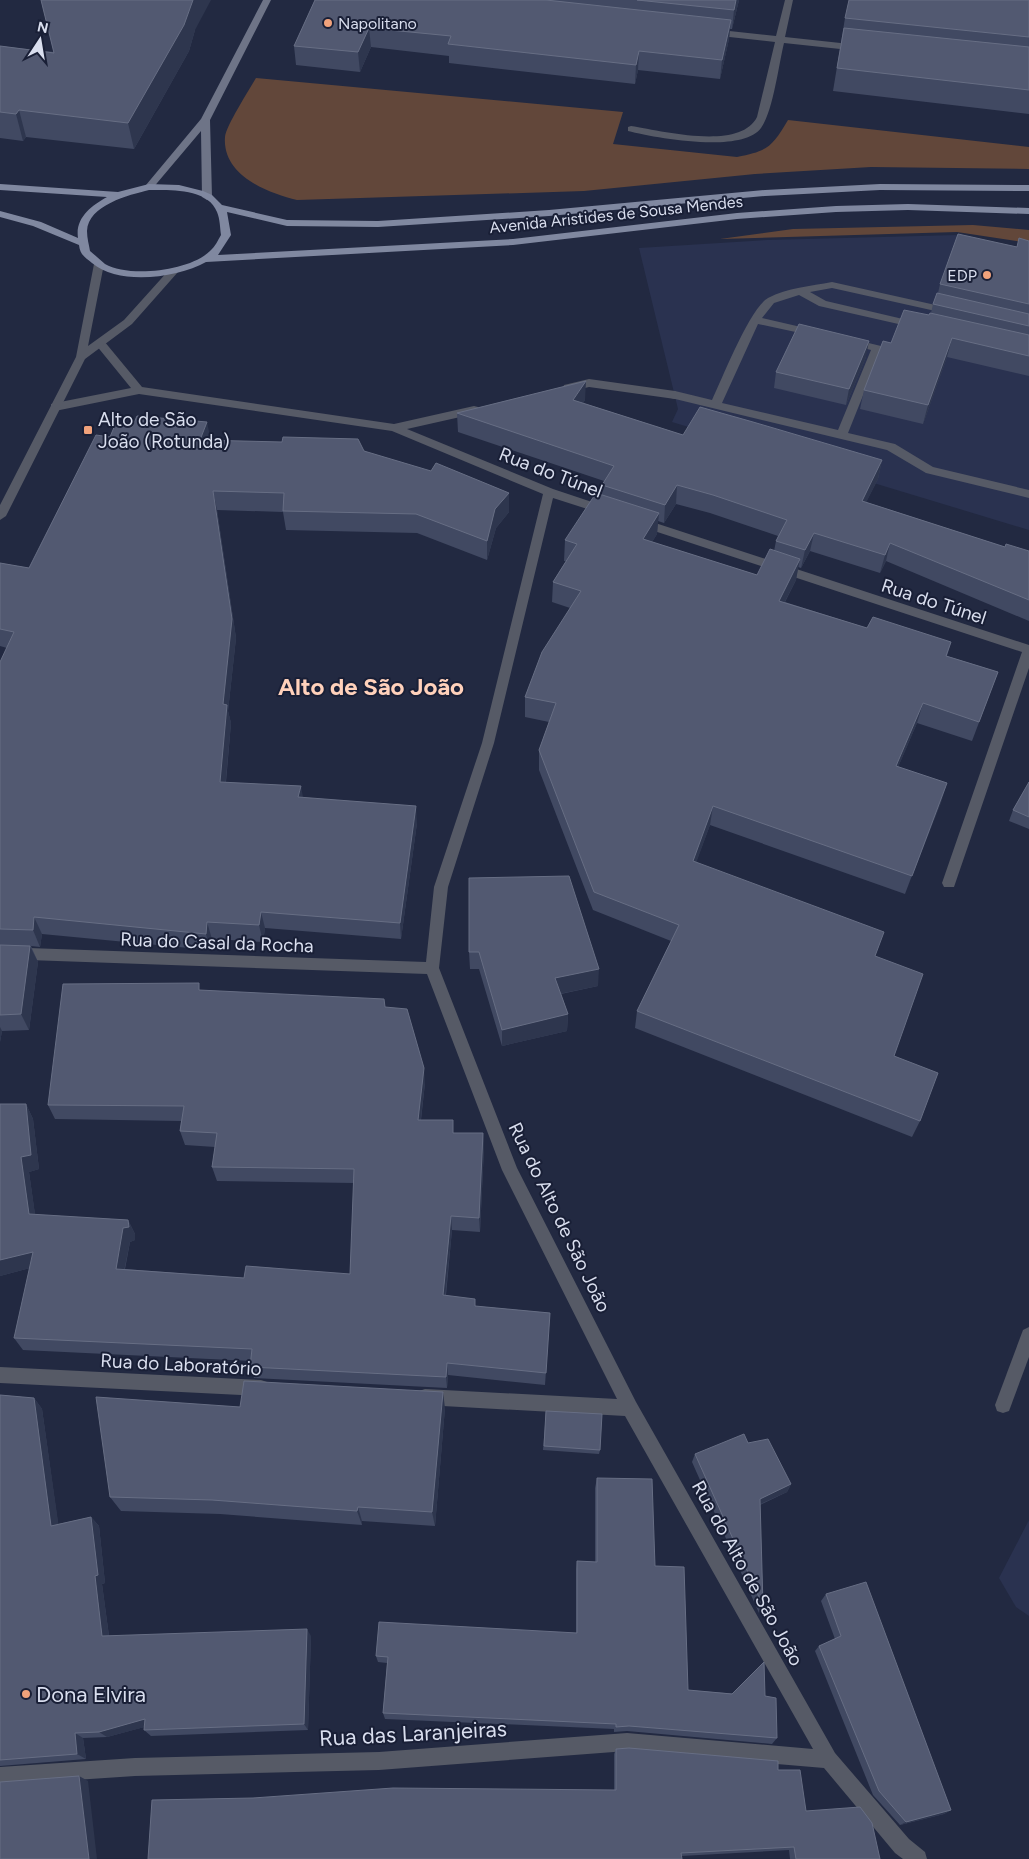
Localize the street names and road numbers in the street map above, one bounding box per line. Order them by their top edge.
street label: Avenida Aristides de Sousa Mendes [488,192,744,237]
street label: Rua do Túnel [496,442,606,503]
street label: Rua do Túnel [878,574,989,629]
street label: Rua do Casal da Rocha [120,928,314,957]
street label: Rua do Alto de São João [504,1119,616,1316]
street label: Rua do Laboratório [100,1349,262,1380]
street label: Rua do Alto de São João [687,1477,808,1670]
street label: Rua das Laranjeiras [318,1715,508,1752]

